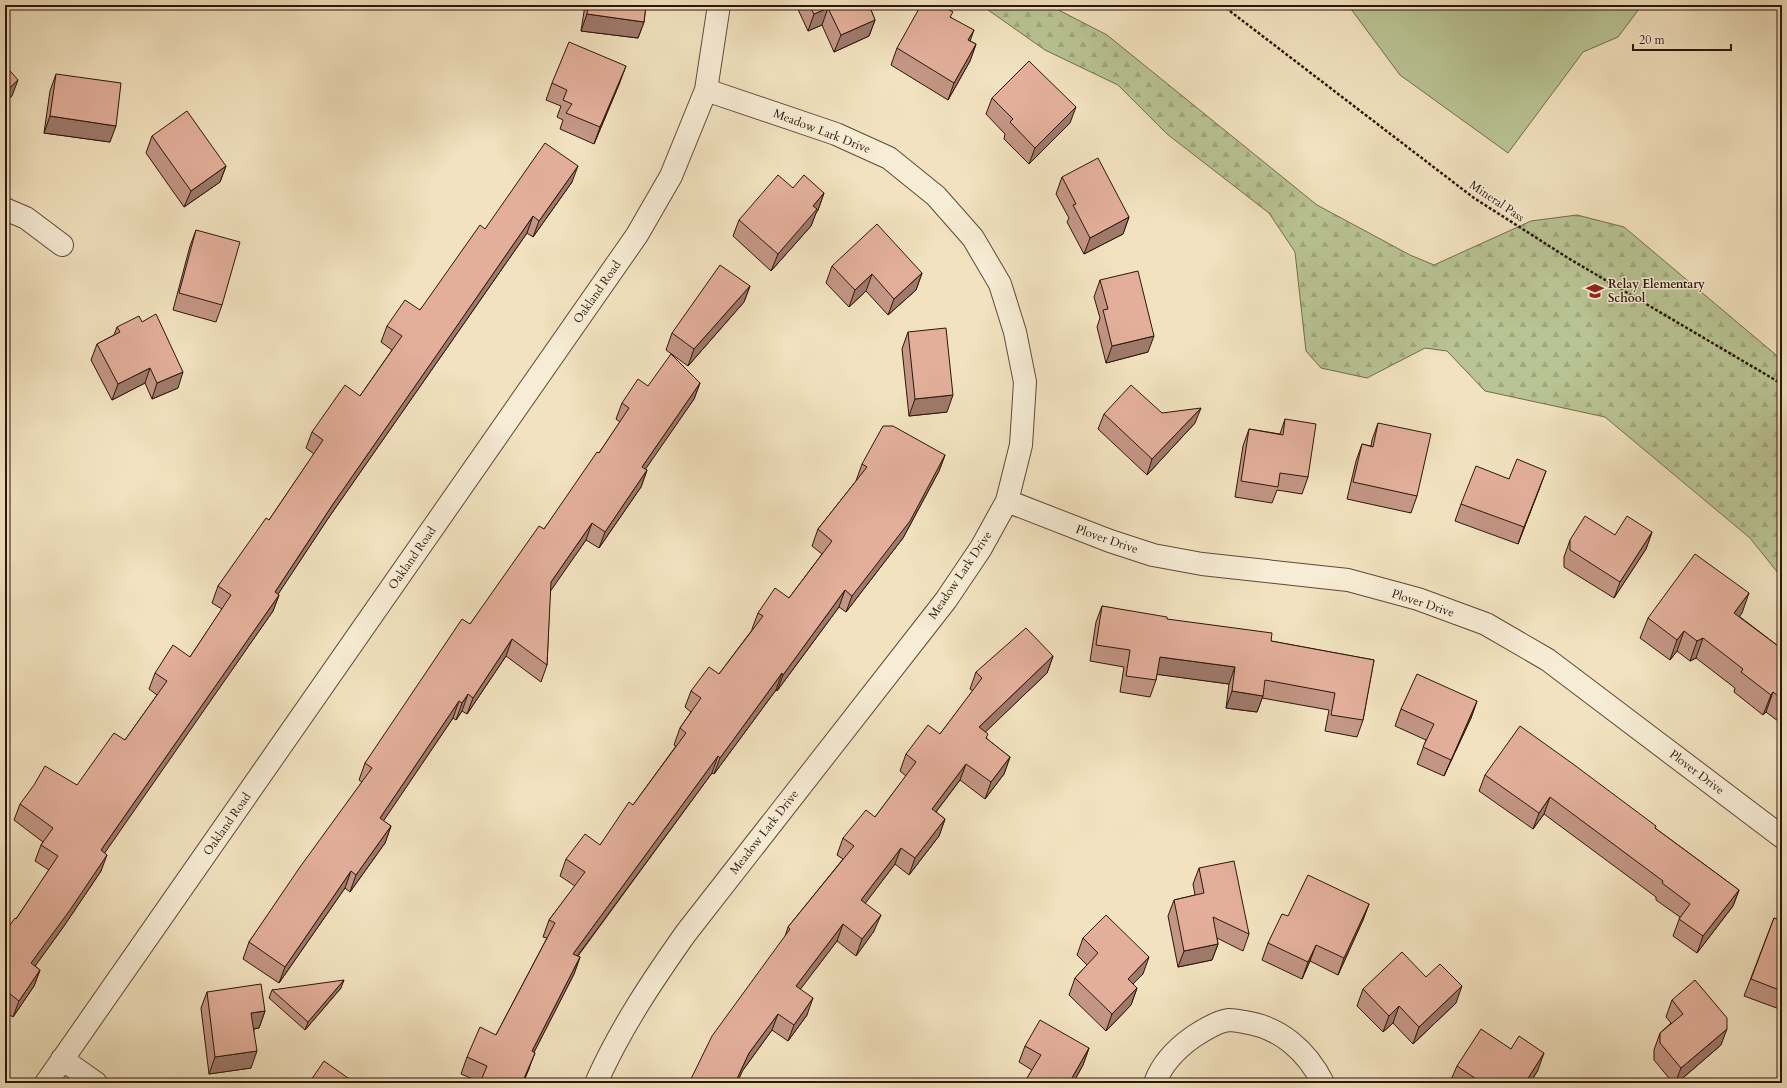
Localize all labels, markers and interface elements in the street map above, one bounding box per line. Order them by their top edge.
scale bar [1633,26,1731,52]
text: 20 m [1639,32,1666,48]
street label: Meadow Lark Drive [771,105,873,157]
street label: Mineral Pass [1466,177,1528,225]
street label: Oakland Road [570,257,625,327]
place label: Relay Elementary School [1608,276,1705,306]
school or university icon: Relay Elementary School [1585,281,1605,301]
street label: Plover Drive [1074,521,1140,557]
street label: Oakland Road [385,523,440,593]
street label: Meadow Lark Drive [925,528,995,622]
street label: Plover Drive [1390,585,1456,621]
street label: Plover Drive [1666,746,1728,798]
street label: Meadow Lark Drive [726,786,802,878]
street label: Oakland Road [200,789,255,859]

